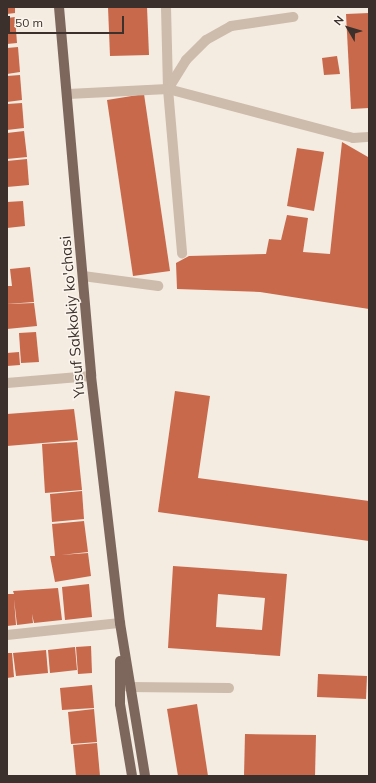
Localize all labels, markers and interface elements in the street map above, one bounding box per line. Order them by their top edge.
scale bar [10,8,126,34]
north arrow [328,8,368,48]
text: N [330,13,347,28]
text: 50 m [15,15,43,30]
street label: Yusuf Sakkokiy ko'chasi [56,235,88,399]

